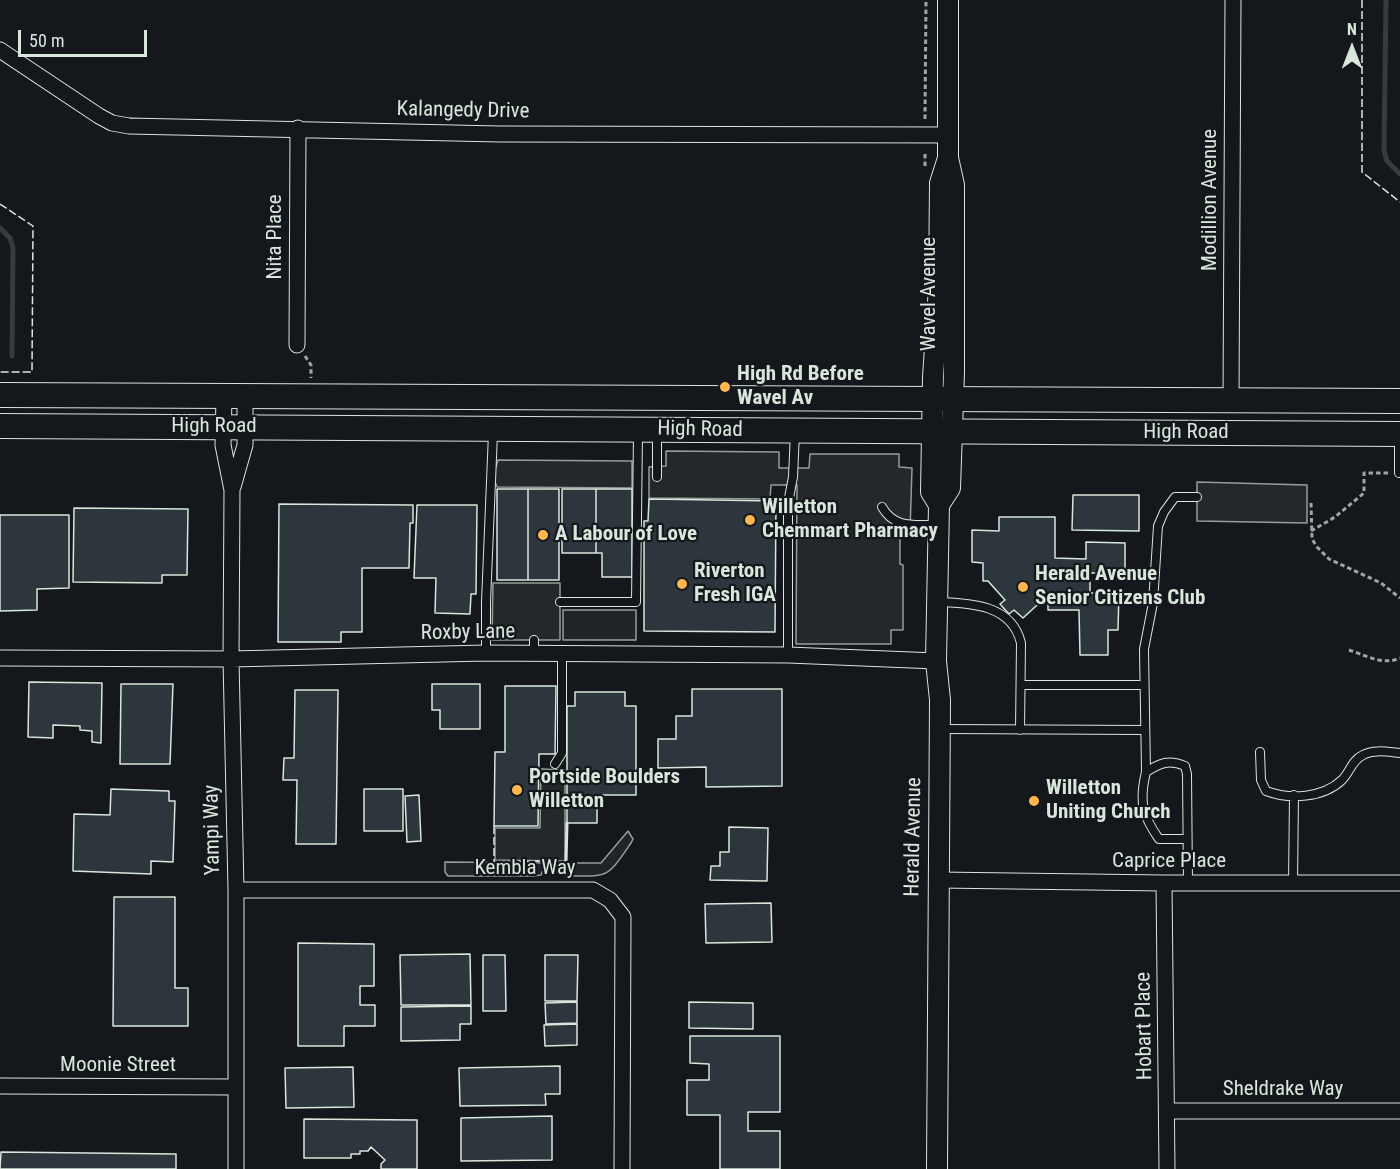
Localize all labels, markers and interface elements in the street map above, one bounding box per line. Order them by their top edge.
scale bar [21,18,150,56]
north arrow [1322,18,1382,78]
text: N [1347,20,1357,39]
text: 50 m [29,30,64,51]
street label: Kalangedy Drive [396,97,530,125]
street label: Modillion Avenue [1198,129,1224,271]
street label: Nita Place [263,195,289,279]
street label: Wavel Avenue [917,237,943,351]
place label: High Rd Before Wavel Av [737,362,864,412]
marker: High Rd Before Wavel Av [718,380,732,394]
street label: High Road [171,414,257,440]
street label: High Road [657,417,743,443]
street label: High Road [1143,420,1229,446]
place label: Willetton Chemmart Pharmacy [762,495,938,545]
marker: Willetton Chemmart Pharmacy [743,513,757,527]
place label: A Labour of Love [555,522,697,548]
marker: A Labour of Love [536,528,550,542]
place label: Riverton Fresh IGA [694,559,776,609]
place label: Herald Avenue Senior Citizens Club [1035,562,1205,612]
marker: Riverton Fresh IGA [675,577,689,591]
marker: Herald Avenue Senior Citizens Club [1016,580,1030,594]
street label: Roxby Lane [421,620,515,646]
place label: Portside Boulders Willetton [529,765,680,815]
place label: Willetton Uniting Church [1046,776,1170,826]
street label: Herald Avenue [900,777,928,897]
marker: Portside Boulders Willetton [510,783,524,797]
street label: Yampi Way [200,785,226,875]
marker: Willetton Uniting Church [1027,794,1041,808]
street label: Caprice Place [1112,849,1226,875]
street label: Kembla Way [474,856,576,882]
street label: Hobart Place [1131,972,1159,1080]
street label: Moonie Street [60,1053,176,1079]
street label: Sheldrake Way [1223,1077,1343,1103]

